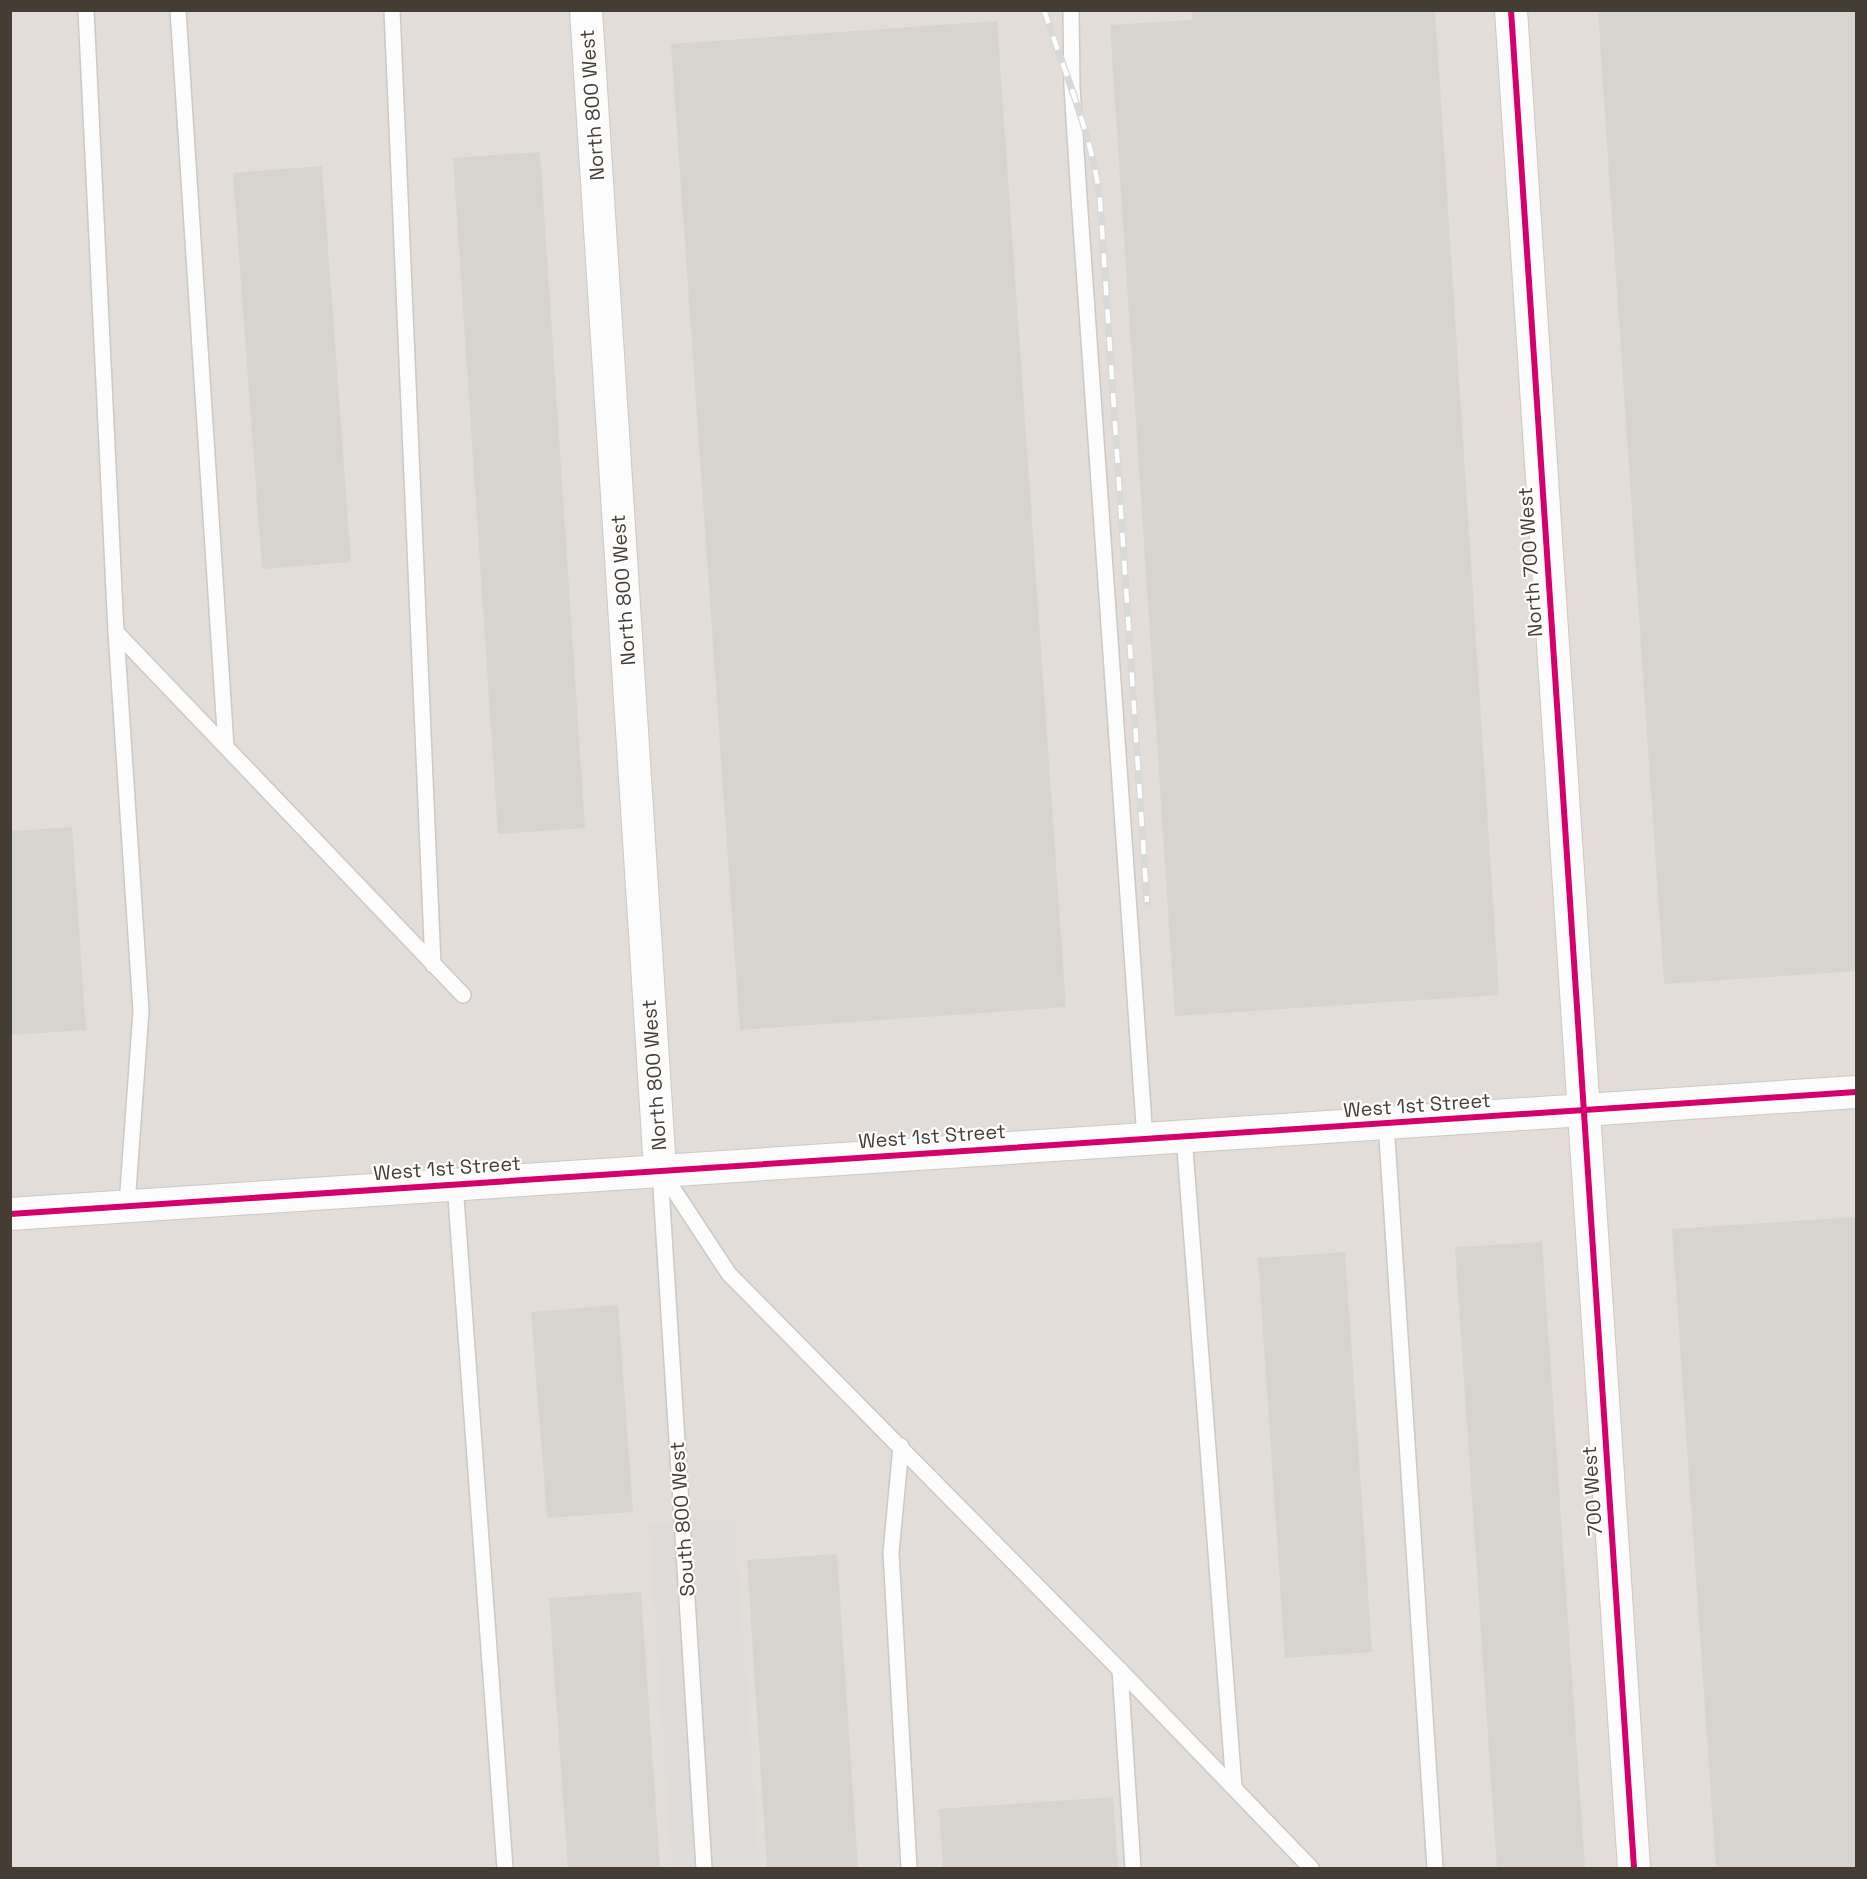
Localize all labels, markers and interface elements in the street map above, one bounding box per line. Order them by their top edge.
street label: North 800 West [574,29,610,181]
street label: North 700 West [1512,486,1548,638]
street label: North 800 West [605,514,641,666]
street label: North 800 West [636,999,672,1151]
street label: West 1st Street [1342,1087,1492,1123]
street label: West 1st Street [857,1118,1007,1154]
street label: West 1st Street [372,1150,522,1186]
street label: South 800 West [664,1441,700,1597]
street label: 700 West [1576,1445,1608,1537]

